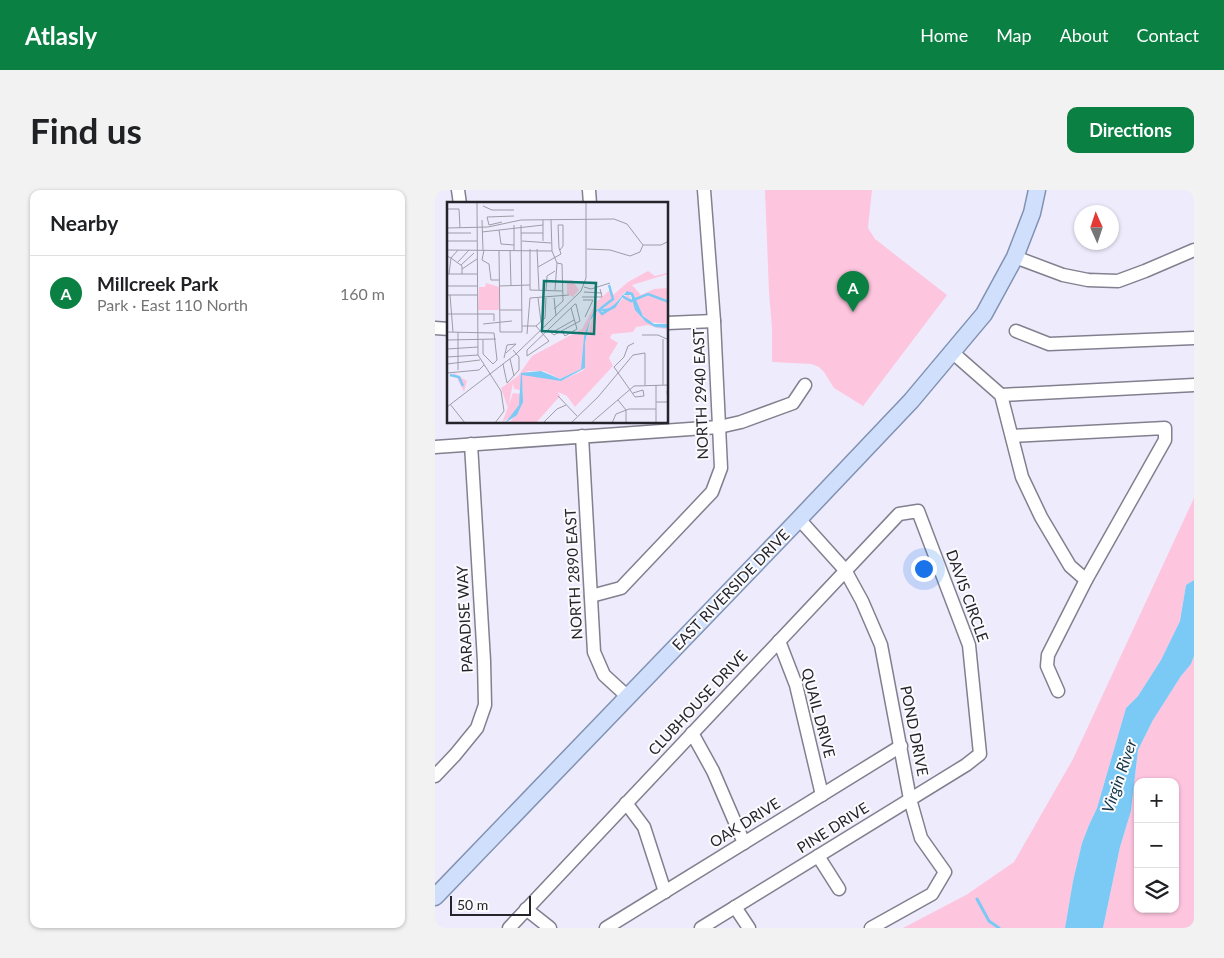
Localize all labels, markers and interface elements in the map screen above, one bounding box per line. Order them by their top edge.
text: Atlasly [25,21,97,50]
text: Home [920,24,968,46]
text: Map [996,24,1032,46]
text: About [1060,24,1109,46]
text: Contact [1137,24,1199,46]
button: Directions [1067,107,1194,153]
text: Find us [30,109,142,151]
inset map [447,202,669,424]
north arrow [1074,205,1119,250]
text: Nearby [50,210,118,235]
pin: A [837,271,869,312]
text: Millcreek Park [97,272,218,295]
text: A [60,284,72,303]
text: 160 m [340,284,385,303]
text: Park · East 110 North [97,295,248,314]
street label: NORTH 2940 EAST [689,328,711,460]
street label: NORTH 2890 EAST [561,508,585,640]
street label: EAST RIVERSIDE DRIVE [668,525,793,653]
street label: DAVIS CIRCLE [943,547,993,644]
your location [911,556,937,582]
street label: PARADISE WAY [452,564,476,673]
street label: CLUBHOUSE DRIVE [644,646,751,759]
street label: QUAIL DRIVE [798,666,840,760]
street label: POND DRIVE [897,684,933,777]
water label: Virgin River [1097,736,1140,815]
map controls [1134,778,1179,913]
button: + [1134,778,1179,823]
street label: OAK DRIVE [706,793,783,851]
street label: PINE DRIVE [793,798,872,856]
button: − [1134,823,1179,868]
button: layers [1134,868,1179,913]
scale bar [450,893,531,916]
text: 50 m [457,896,488,913]

